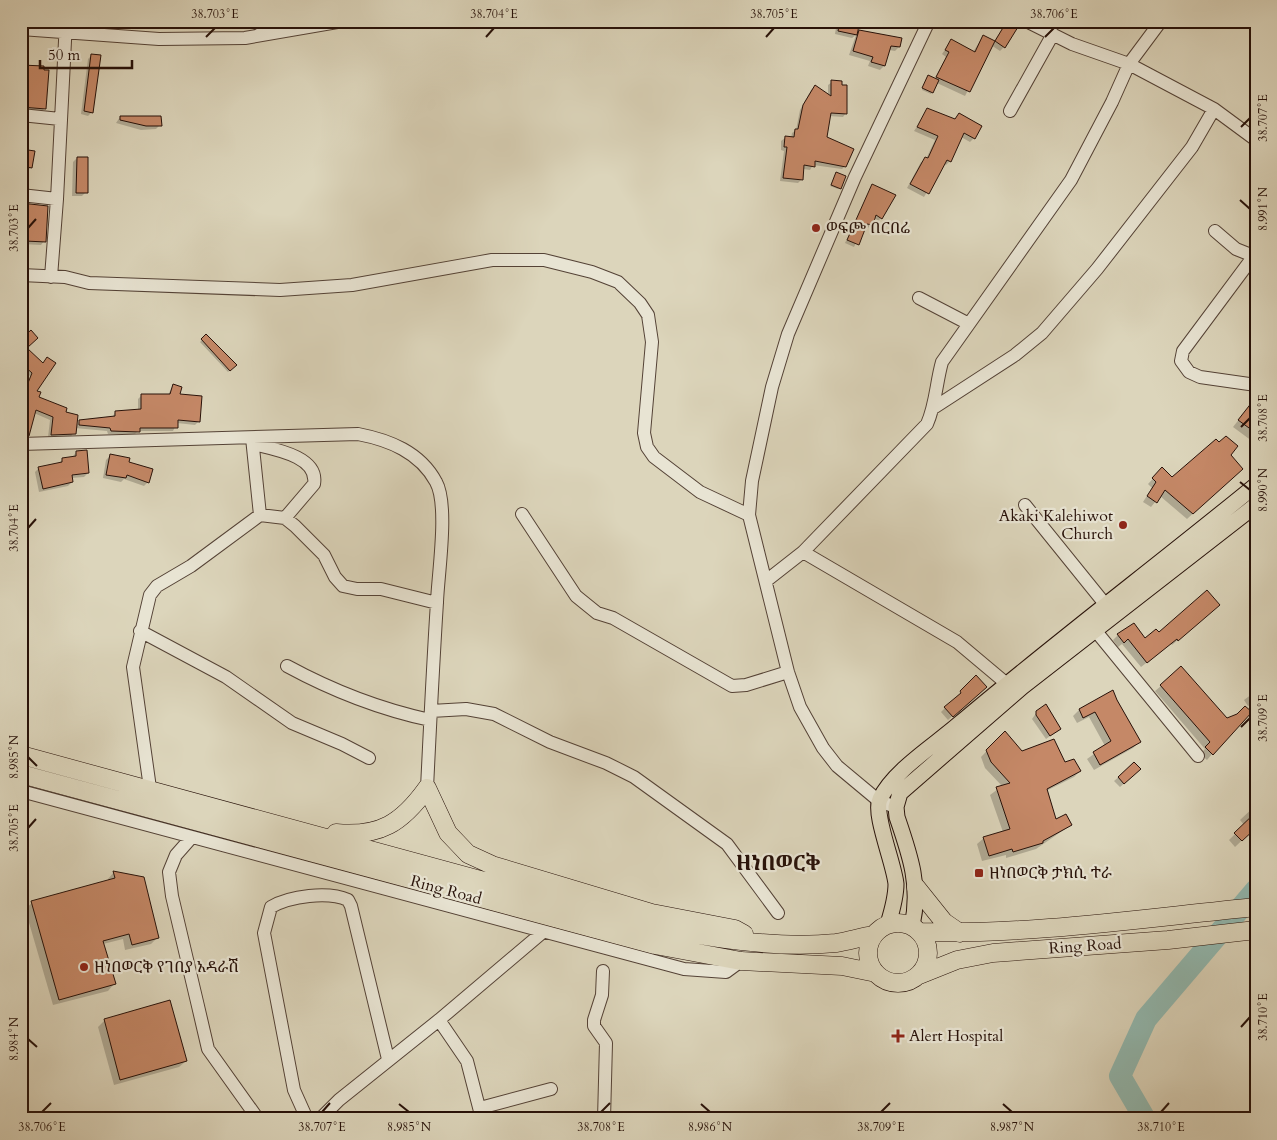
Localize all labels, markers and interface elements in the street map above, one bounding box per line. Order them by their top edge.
text: 38.703°E [191,6,239,22]
text: 38.704°E [470,6,518,22]
text: 38.705°E [750,6,798,22]
text: 38.706°E [1030,6,1078,22]
scale bar [40,38,132,70]
text: 50 m [48,45,80,65]
text: 38.707°E [1255,94,1271,142]
text: 8.991°N [1255,186,1271,231]
text: 38.703°E [6,204,22,252]
place label: ወፍጮ በርበሬ [826,217,910,239]
marker: ወፍጮ በርበሬ [810,222,822,234]
text: 38.708°E [1255,394,1271,442]
text: 8.990°N [1255,467,1271,512]
text: 38.704°E [6,504,22,552]
place label: Akaki Kalehiwot Church [999,505,1113,545]
marker: Akaki Kalehiwot Church [1117,519,1129,531]
text: 38.709°E [1255,694,1271,742]
text: 8.985°N [6,734,22,779]
text: 38.705°E [6,804,22,852]
district label: ዘነበወርቅ [736,849,821,878]
place label: ዘነበወርቅ ታክሲ ተራ [989,862,1112,884]
marker: ዘነበወርቅ ታክሲ ተራ [973,867,985,879]
street label: Ring Road [408,870,485,910]
street label: Ring Road [1048,932,1123,960]
place label: ዘነበወርቅ የገበያ አዳራሽ [94,956,239,978]
marker: ዘነበወርቅ የገበያ አዳራሽ [78,961,90,973]
text: 38.710°E [1255,993,1271,1041]
text: 8.984°N [6,1016,22,1061]
place label: Alert Hospital [909,1025,1003,1047]
marker: Alert Hospital [891,1029,905,1043]
text: 38.706°E [18,1119,66,1135]
text: 38.707°E [298,1119,346,1135]
text: 8.985°N [387,1119,432,1135]
text: 38.708°E [577,1119,625,1135]
text: 8.986°N [688,1119,733,1135]
text: 38.709°E [857,1119,905,1135]
text: 8.987°N [990,1119,1035,1135]
text: 38.710°E [1137,1119,1185,1135]

